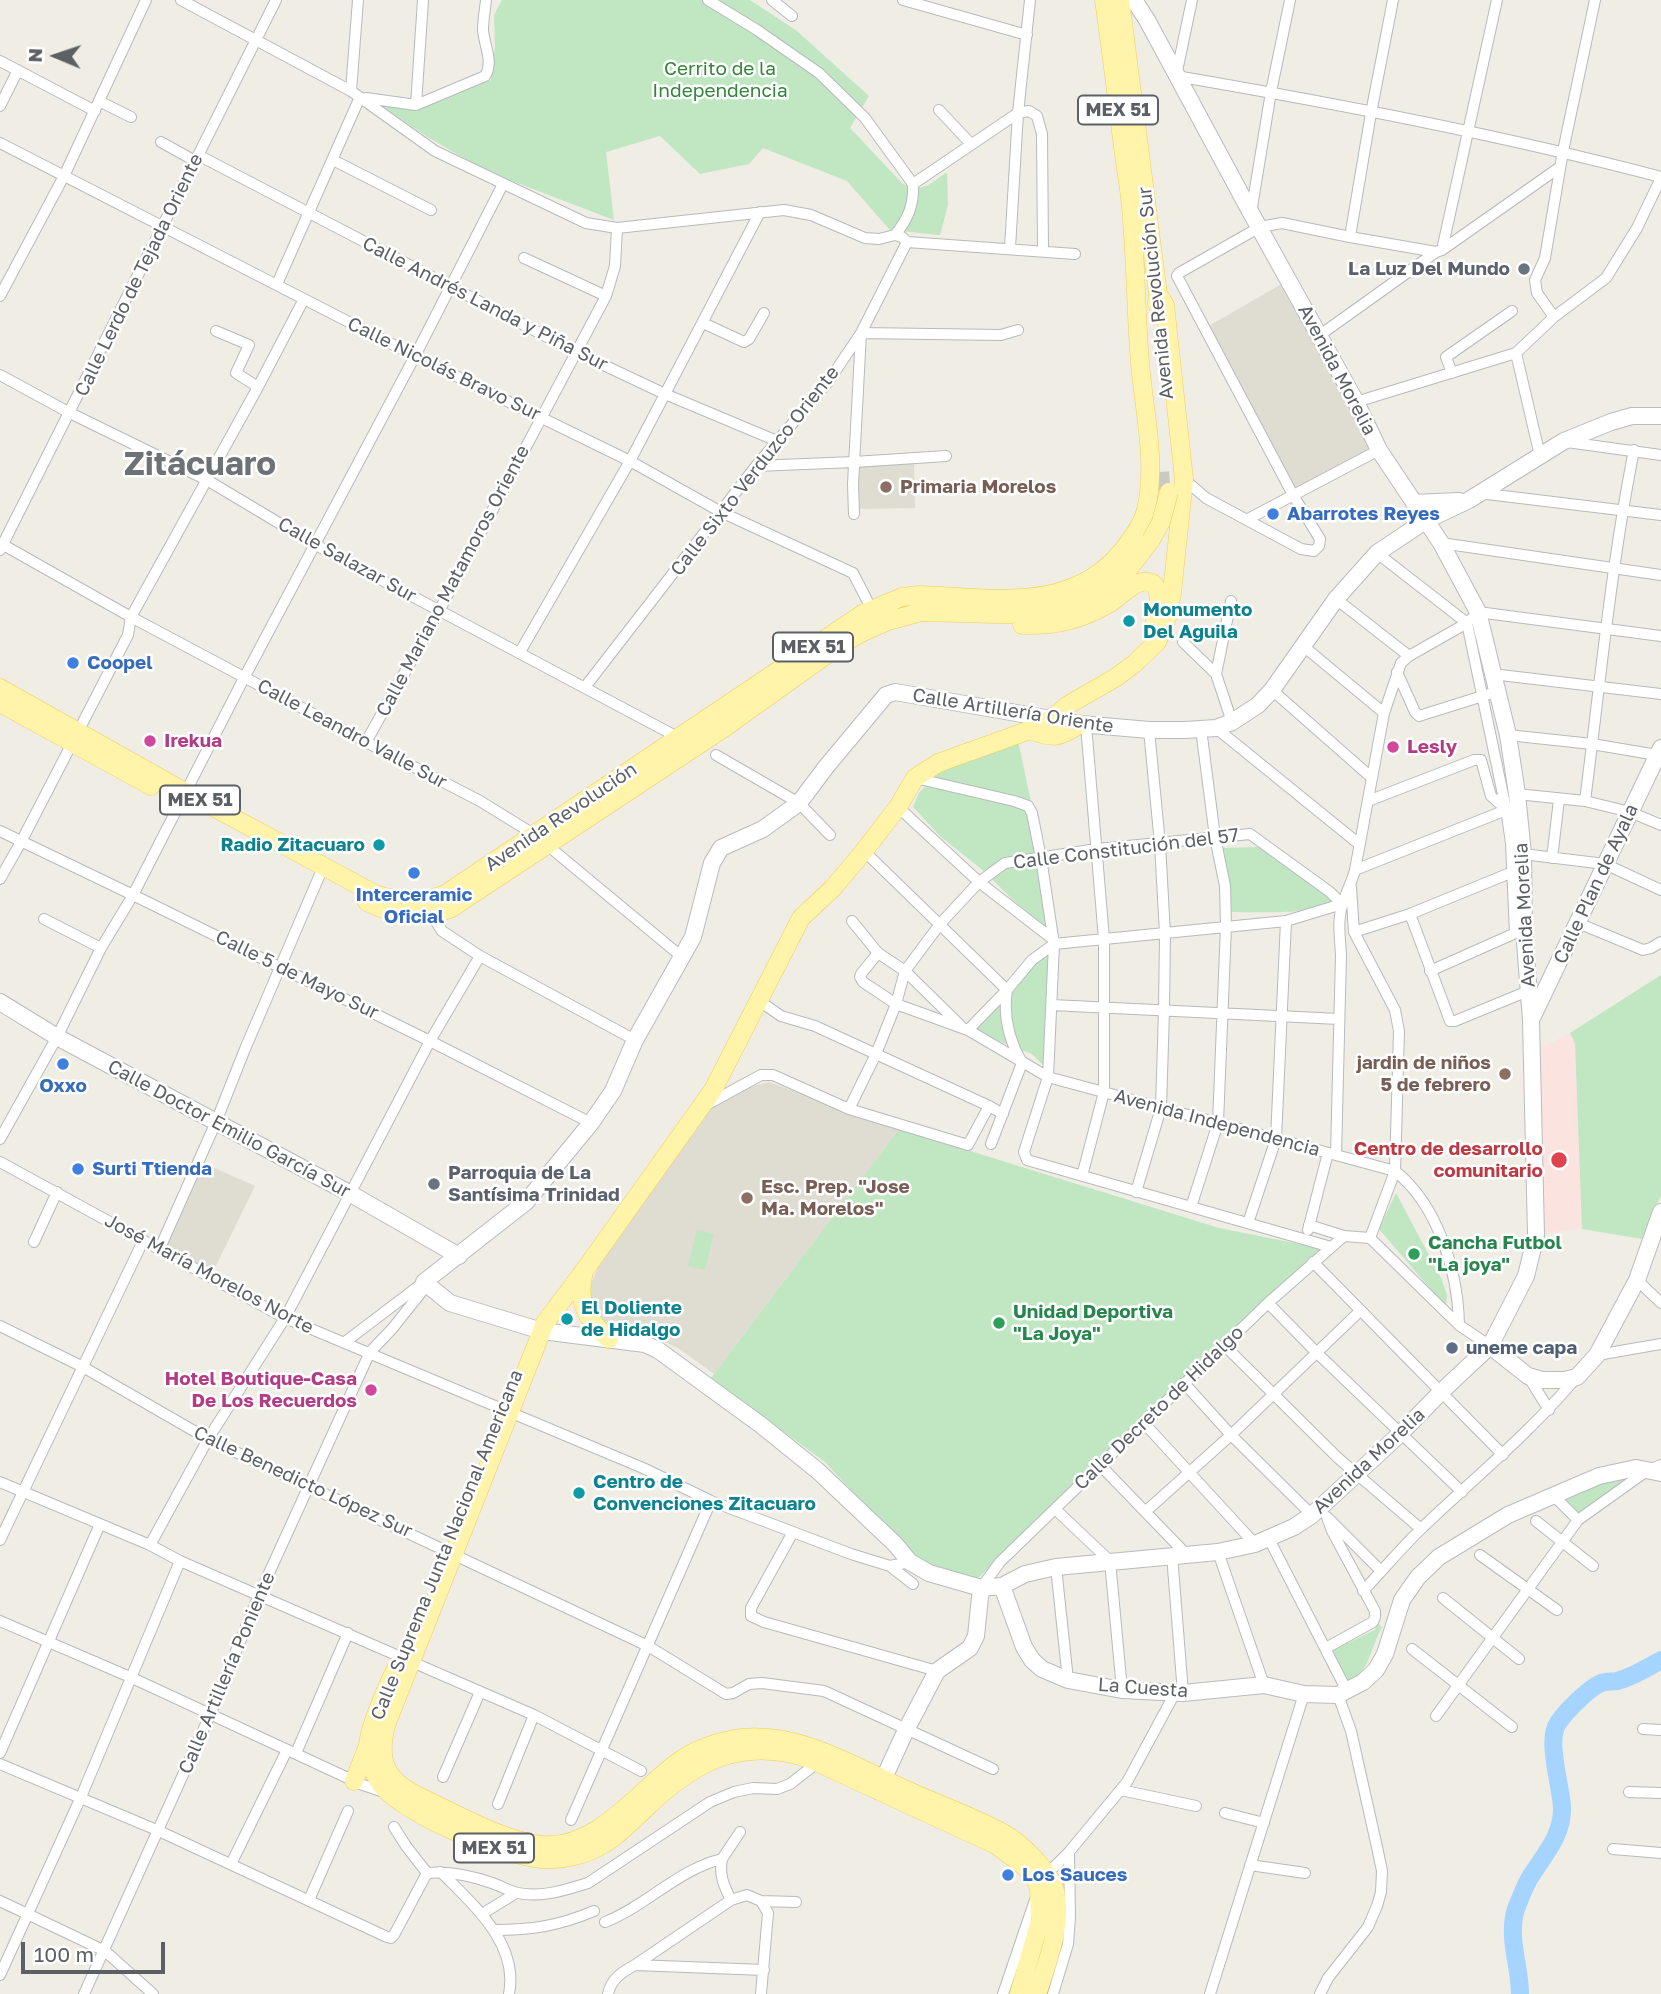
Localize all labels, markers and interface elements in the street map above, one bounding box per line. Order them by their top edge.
north arrow [21,21,91,91]
text: N [23,48,46,63]
park label: Cerrito de la Independencia [652,58,788,102]
road number: MEX 51 [1078,96,1158,124]
street label: Calle Lerdo de Tejada Oriente [70,150,208,400]
street label: Avenida Revolución Sur [1133,186,1179,400]
street label: Calle Andrés Landa y Piña Sur [359,232,611,376]
place label: La Luz Del Mundo [1348,258,1510,280]
marker: La Luz Del Mundo [1516,261,1532,277]
street label: Avenida Morelia [1293,301,1381,439]
street label: Calle Nicolás Bravo Sur [344,312,544,426]
street label: Calle Sixto Verduzco Oriente [666,361,844,581]
street label: Calle Mariano Matamoros Oriente [372,441,534,721]
district label: Zitácuaro [124,445,276,485]
place label: Primaria Morelos [900,476,1056,498]
marker: Primaria Morelos [878,479,894,495]
place label: Abarrotes Reyes [1287,503,1440,525]
marker: Abarrotes Reyes [1265,506,1281,522]
street label: Calle Salazar Sur [274,513,420,607]
place label: Monumento Del Aguila [1143,599,1252,643]
marker: Monumento Del Aguila [1121,613,1137,629]
road number: MEX 51 [773,632,853,662]
place label: Coopel [87,652,153,674]
marker: Coopel [65,655,81,671]
street label: Calle Leandro Valle Sur [253,674,451,794]
street label: Calle Artillería Oriente [911,684,1115,738]
place label: Irekua [164,730,222,752]
marker: Irekua [142,733,158,749]
place label: Lesly [1407,736,1457,758]
marker: Lesly [1385,739,1401,755]
street label: Avenida Revolución [481,758,641,876]
road number: MEX 51 [160,786,240,814]
street label: Calle Plan de Ayala [1549,800,1643,968]
street label: Calle Constitución del 57 [1012,824,1240,874]
place label: Radio Zitacuaro [220,834,365,856]
marker: Radio Zitacuaro [371,837,387,853]
street label: Avenida Morelia [1510,842,1540,988]
marker: Interceramic Oficial [406,865,422,881]
place label: Interceramic Oficial [356,884,472,928]
street label: Calle 5 de Mayo Sur [212,926,382,1024]
place label: jardin de niños 5 de febrero [1357,1052,1491,1096]
street label: Calle Doctor Emilio García Sur [104,1055,354,1203]
marker: Oxxo [55,1056,71,1072]
marker: jardin de niños 5 de febrero [1497,1066,1513,1082]
place label: Oxxo [39,1075,87,1097]
street label: Avenida Independencia [1112,1085,1322,1161]
place label: Centro de desarrollo comunitario [1354,1138,1543,1182]
marker: Centro de desarrollo comunitario [1549,1150,1569,1170]
place label: Surti Ttienda [92,1158,212,1180]
marker: Surti Ttienda [70,1161,86,1177]
place label: Parroquia de La Santísima Trinidad [448,1162,620,1206]
marker: Parroquia de La Santísima Trinidad [426,1176,442,1192]
place label: Esc. Prep. "Jose Ma. Morelos" [761,1176,910,1220]
marker: Esc. Prep. "Jose Ma. Morelos" [739,1190,755,1206]
street label: José María Morelos Norte [101,1209,317,1339]
place label: Cancha Futbol "La joya" [1428,1232,1562,1276]
marker: Cancha Futbol "La joya" [1406,1246,1422,1262]
place label: El Doliente de Hidalgo [581,1297,682,1341]
place label: Unidad Deportiva "La Joya" [1013,1301,1173,1345]
marker: El Doliente de Hidalgo [559,1311,575,1327]
marker: Unidad Deportiva "La Joya" [991,1315,1007,1331]
street label: Calle Decreto de Hidalgo [1070,1321,1248,1495]
place label: uneme capa [1466,1337,1577,1359]
marker: uneme capa [1444,1340,1460,1356]
street label: Calle Suprema Junta Nacional Americana [366,1367,528,1723]
place label: Hotel Boutique-Casa De Los Recuerdos [165,1368,357,1412]
marker: Hotel Boutique-Casa De Los Recuerdos [363,1382,379,1398]
street label: Avenida Morelia [1308,1403,1430,1519]
street label: Calle Benedicto López Sur [190,1421,416,1543]
place label: Centro de Convenciones Zitacuaro [593,1471,816,1515]
marker: Centro de Convenciones Zitacuaro [571,1485,587,1501]
street label: Calle Artillería Poniente [174,1569,280,1777]
street label: La Cuesta [1097,1673,1189,1703]
road number: MEX 51 [454,1834,534,1862]
place label: Los Sauces [1022,1864,1127,1886]
marker: Los Sauces [1000,1867,1016,1883]
scale bar [24,1927,168,1971]
text: 100 m [34,1941,94,1967]

